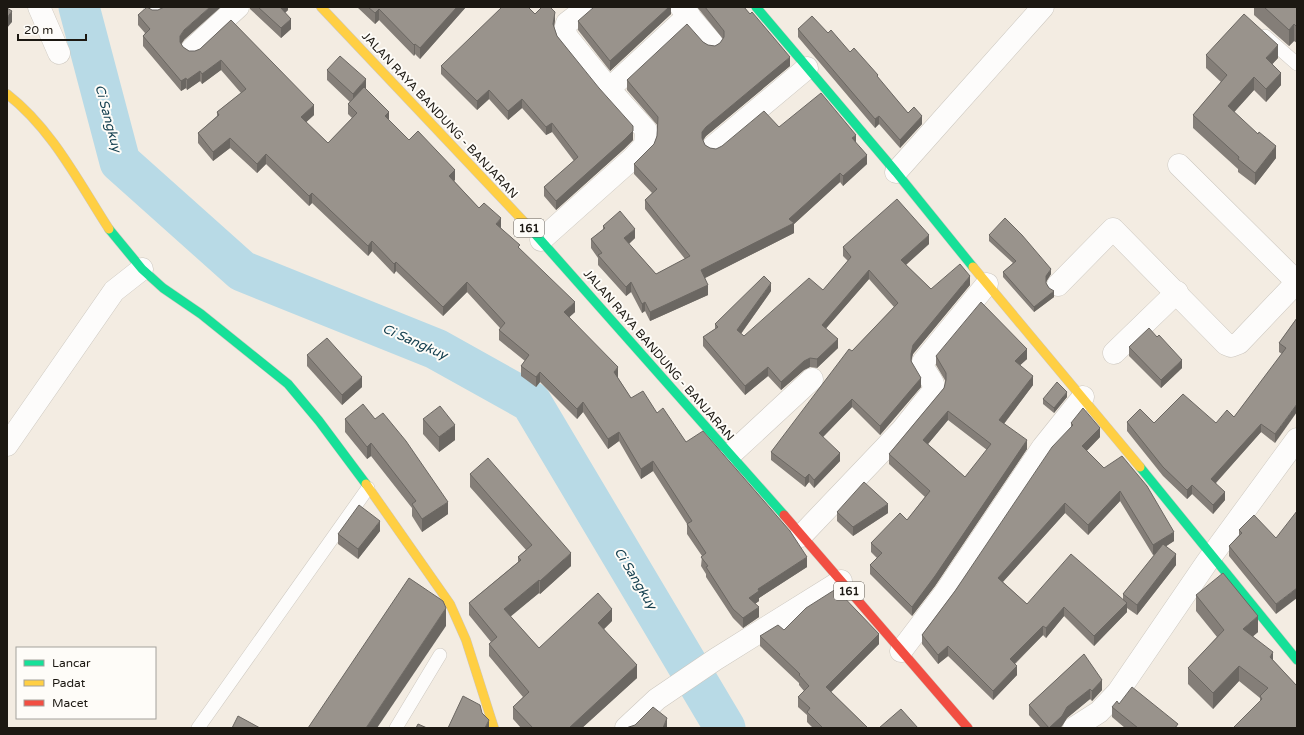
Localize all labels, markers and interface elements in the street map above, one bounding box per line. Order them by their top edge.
scale bar [18,16,86,42]
text: 20 m [24,23,53,37]
street label: JALAN RAYA BANDUNG - BANJARAN [359,29,521,201]
water label: Ci Sangkuy [91,83,125,156]
road number: 161 [514,219,544,237]
street label: JALAN RAYA BANDUNG - BANJARAN [581,267,737,443]
water label: Ci Sangkuy [380,321,451,364]
water label: Ci Sangkuy [610,545,661,614]
road number: 161 [834,582,864,600]
legend [16,647,156,719]
text: Lancar [52,656,91,670]
text: Padat [52,676,86,690]
text: Macet [52,696,88,710]

